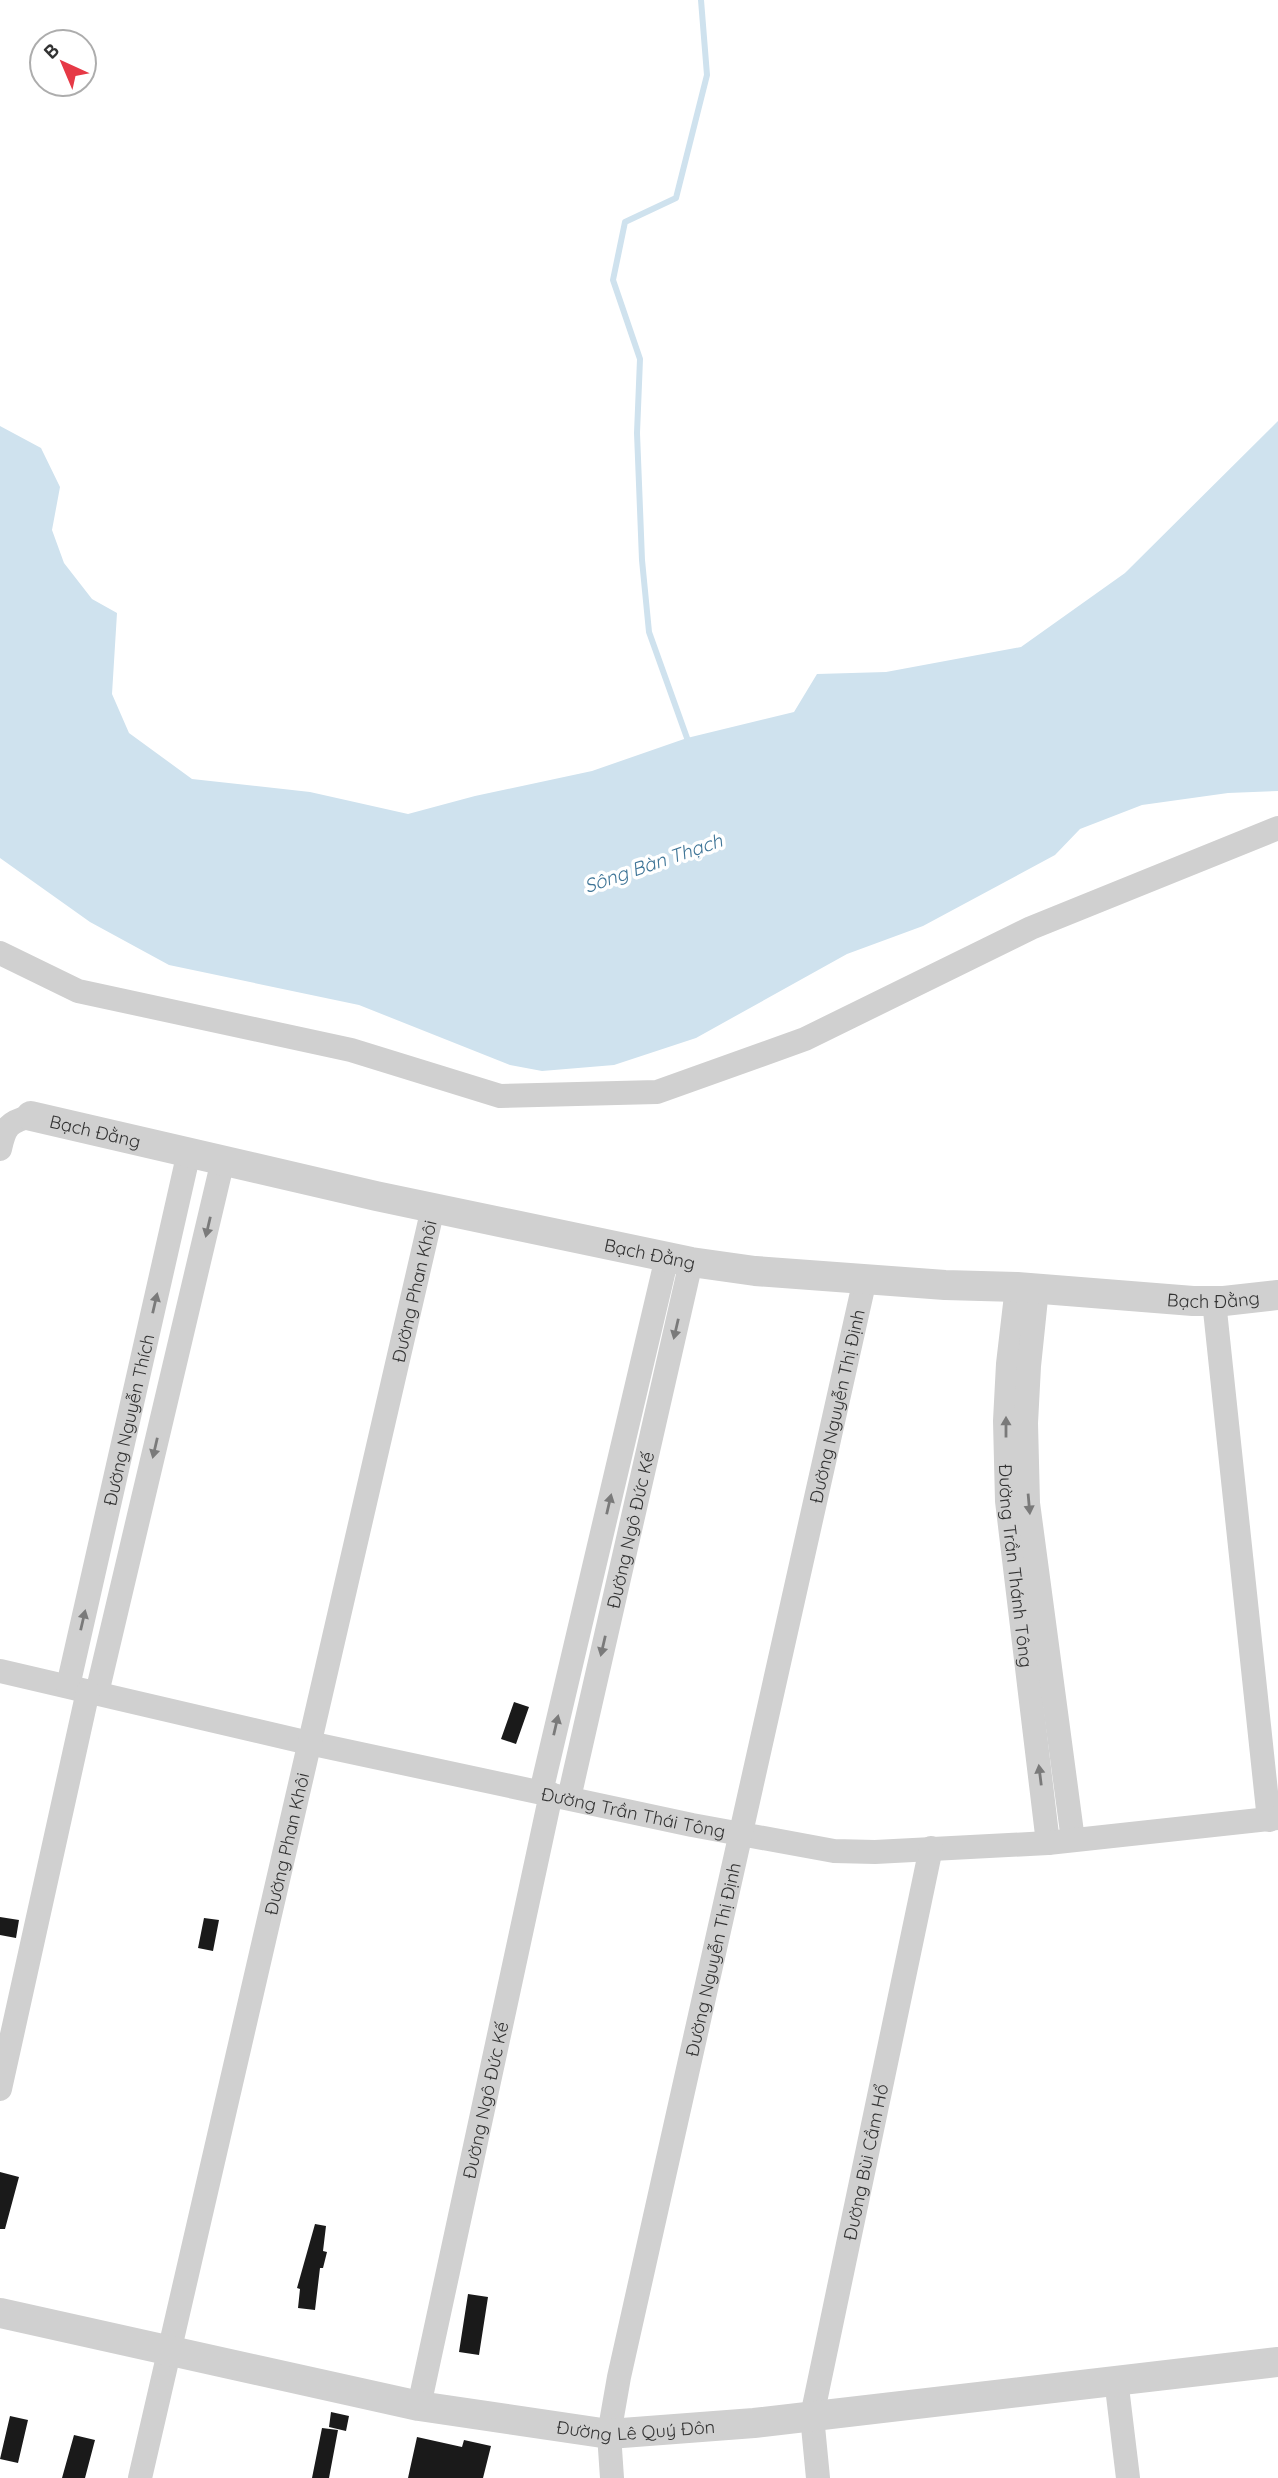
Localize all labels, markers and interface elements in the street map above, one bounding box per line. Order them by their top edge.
north arrow [28,28,98,98]
text: B [38,38,64,64]
water label: Sông Bàn Thạch [581,828,726,898]
street label: Bạch Đằng [48,1109,143,1153]
one-way arrow [202,1216,213,1238]
street label: Đường Phan Khôi [386,1218,441,1364]
street label: Bạch Đằng [602,1233,698,1274]
street label: Bạch Đằng [1166,1286,1261,1313]
one-way arrow [150,1292,161,1314]
street label: Đường Nguyễn Thị Định [804,1307,869,1505]
one-way arrow [670,1318,681,1340]
street label: Đường Nguyễn Thích [98,1332,159,1508]
one-way arrow [1000,1416,1012,1438]
one-way arrow [149,1437,160,1459]
street label: Đường Ngô Đức Kế [601,1449,659,1611]
street label: Đường Trần Thánh Tông [995,1464,1038,1669]
one-way arrow [603,1493,614,1515]
one-way arrow [1024,1493,1035,1515]
one-way arrow [78,1609,89,1631]
one-way arrow [598,1635,609,1657]
one-way arrow [551,1714,562,1736]
one-way arrow [1035,1764,1046,1786]
street label: Đường Phan Khôi [259,1770,314,1917]
street label: Đường Trần Thái Tông [539,1782,727,1842]
street label: Đường Nguyễn Thị Định [680,1860,745,2058]
street label: Đường Ngô Đức Kế [457,2019,513,2181]
street label: Đường Bùi Cầm Hổ [838,2082,893,2242]
street label: Đường Lê Quý Đôn [555,2414,716,2446]

